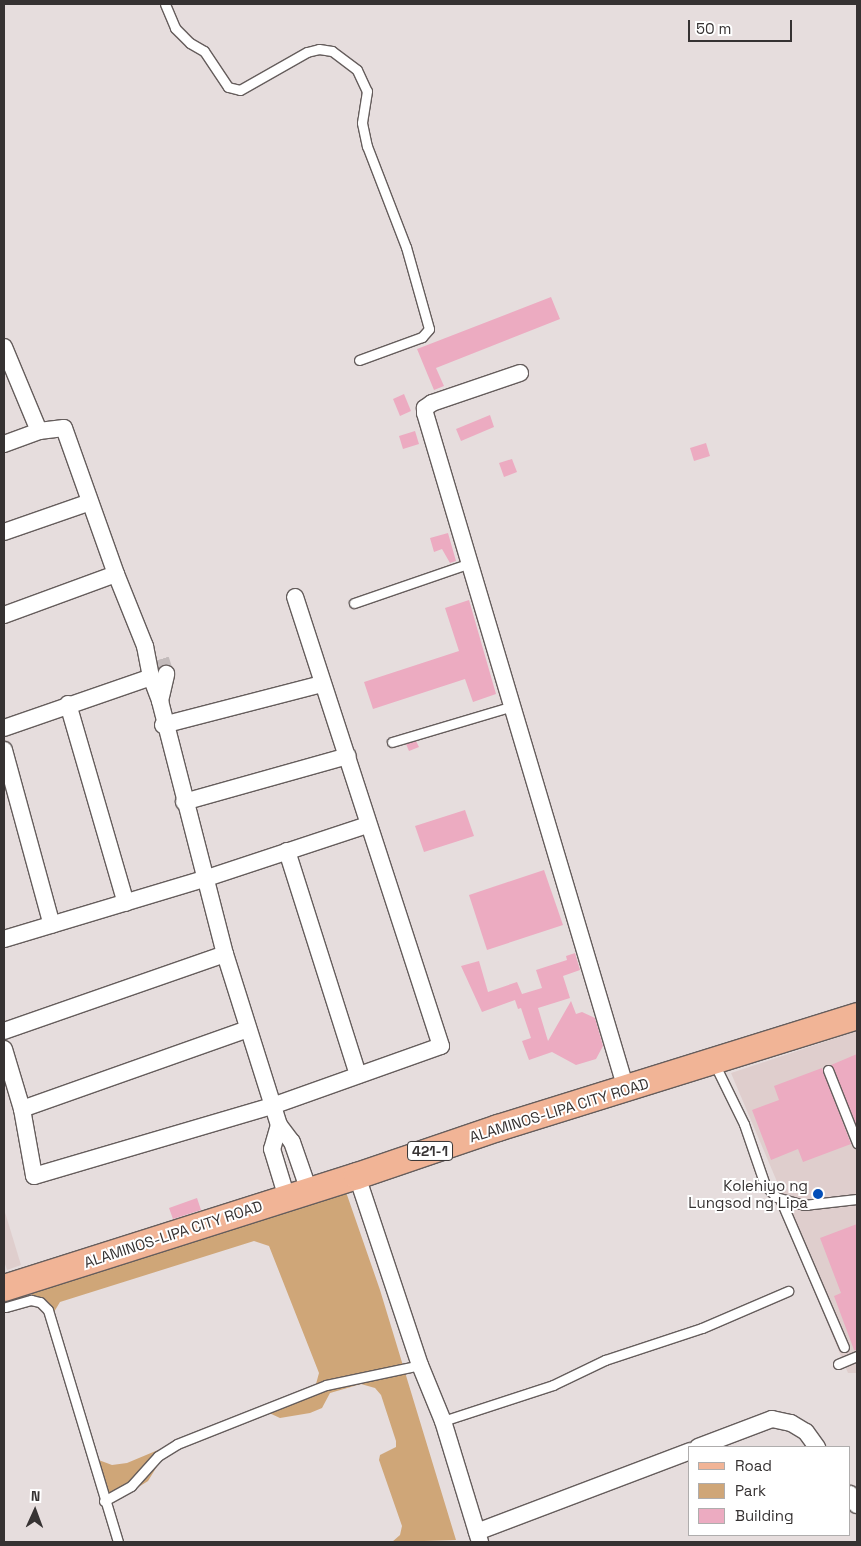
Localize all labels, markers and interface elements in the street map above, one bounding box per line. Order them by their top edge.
scale bar [691,10,795,42]
text: 50 m [696,19,731,38]
street label: ALAMINOS-LIPA CITY ROAD [467,1074,651,1146]
road number: 421-1 [406,1140,454,1162]
place label: Kolehiyo ng Lungsod ng Lipa [688,1176,808,1211]
marker: Kolehiyo ng Lungsod ng Lipa [812,1188,824,1200]
street label: ALAMINOS-LIPA CITY ROAD [81,1197,265,1271]
legend [688,1446,851,1536]
text: Road [735,1456,772,1475]
text: Park [735,1481,766,1500]
north arrow [10,1486,60,1536]
text: N [31,1487,41,1505]
text: Building [735,1506,794,1525]

